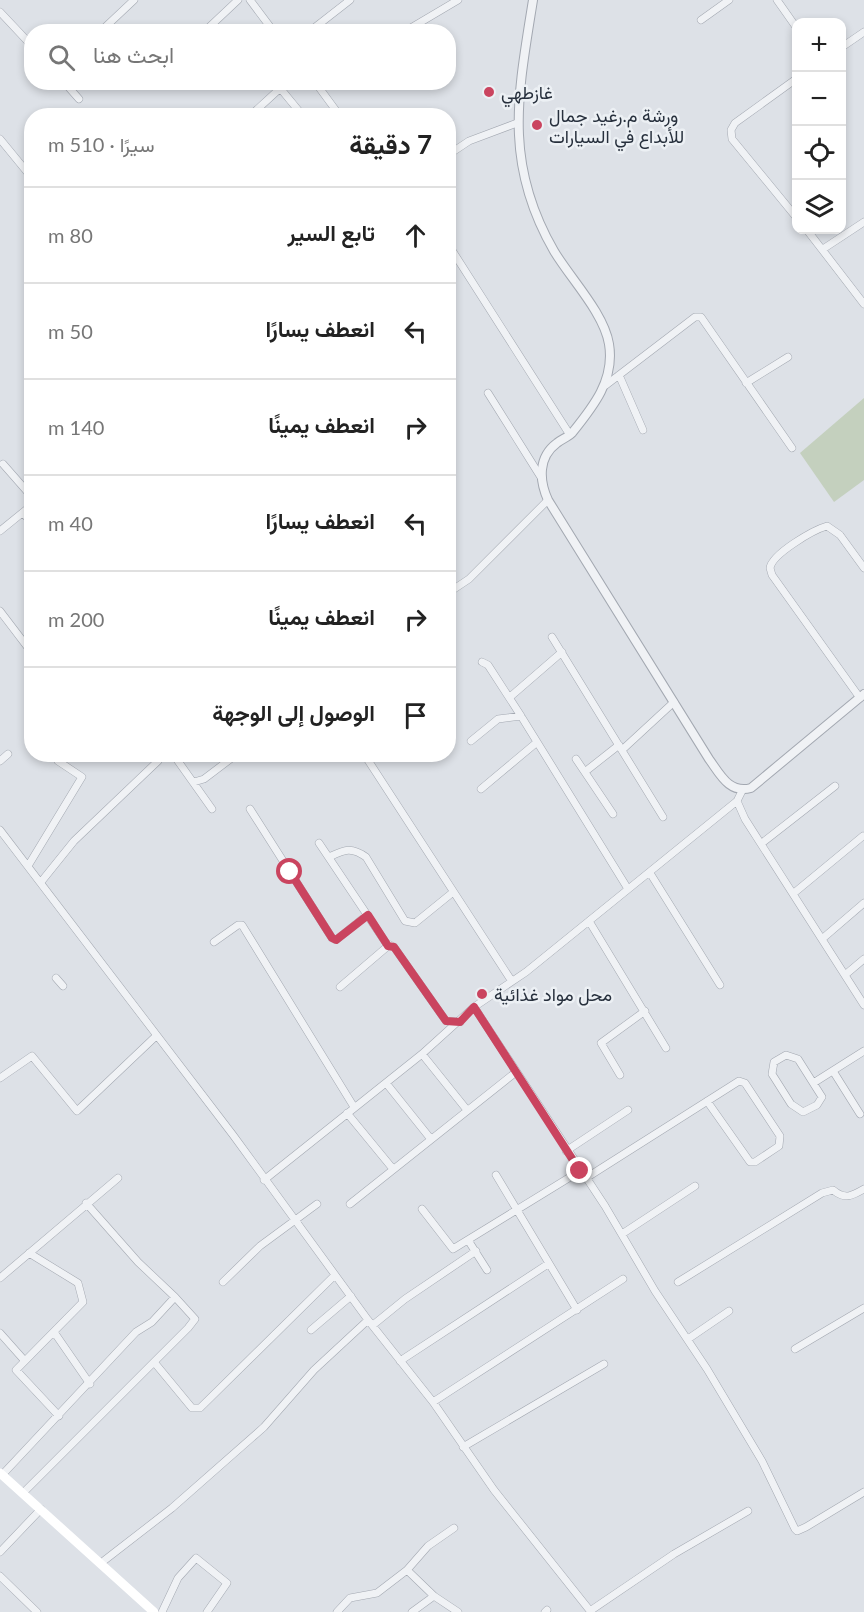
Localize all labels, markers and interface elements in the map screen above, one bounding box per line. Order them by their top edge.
map controls [792,18,846,234]
button: + [792,18,846,72]
search box [24,24,456,90]
icon: search [45,41,78,74]
text: ابحث هنا [93,41,174,68]
button: − [792,72,846,126]
place label: غازطهي [501,81,553,108]
marker: غازطهي [482,85,496,99]
place label: ورشة م.رغيد جمال للأبداع في السيارات [549,104,684,152]
marker: ورشة م.رغيد جمال للأبداع في السيارات [530,118,544,132]
button: locate [792,126,846,180]
text: 7 دقيقة [349,128,432,160]
text: سيرًا · 510 m [48,132,155,156]
button: layers [792,180,846,234]
text: تابع السير [288,219,375,246]
icon: ahead [399,219,432,252]
text: 80 m [48,223,93,247]
text: انعطف يسارًا [266,315,375,342]
icon: left [399,315,432,348]
text: 50 m [48,319,93,343]
text: انعطف يمينًا [268,411,375,438]
icon: right [399,411,432,444]
text: 140 m [48,415,104,439]
text: انعطف يسارًا [266,507,375,534]
icon: left [399,507,432,540]
text: 40 m [48,511,93,535]
text: انعطف يمينًا [268,603,375,630]
icon: right [399,603,432,636]
text: 200 m [48,607,104,631]
text: الوصول إلى الوجهة [212,699,375,726]
icon: arrive [399,699,432,732]
route start [276,858,302,884]
place label: محل مواد غذائية [494,983,612,1006]
marker: محل مواد غذائية [475,987,489,1001]
route end [566,1157,592,1183]

